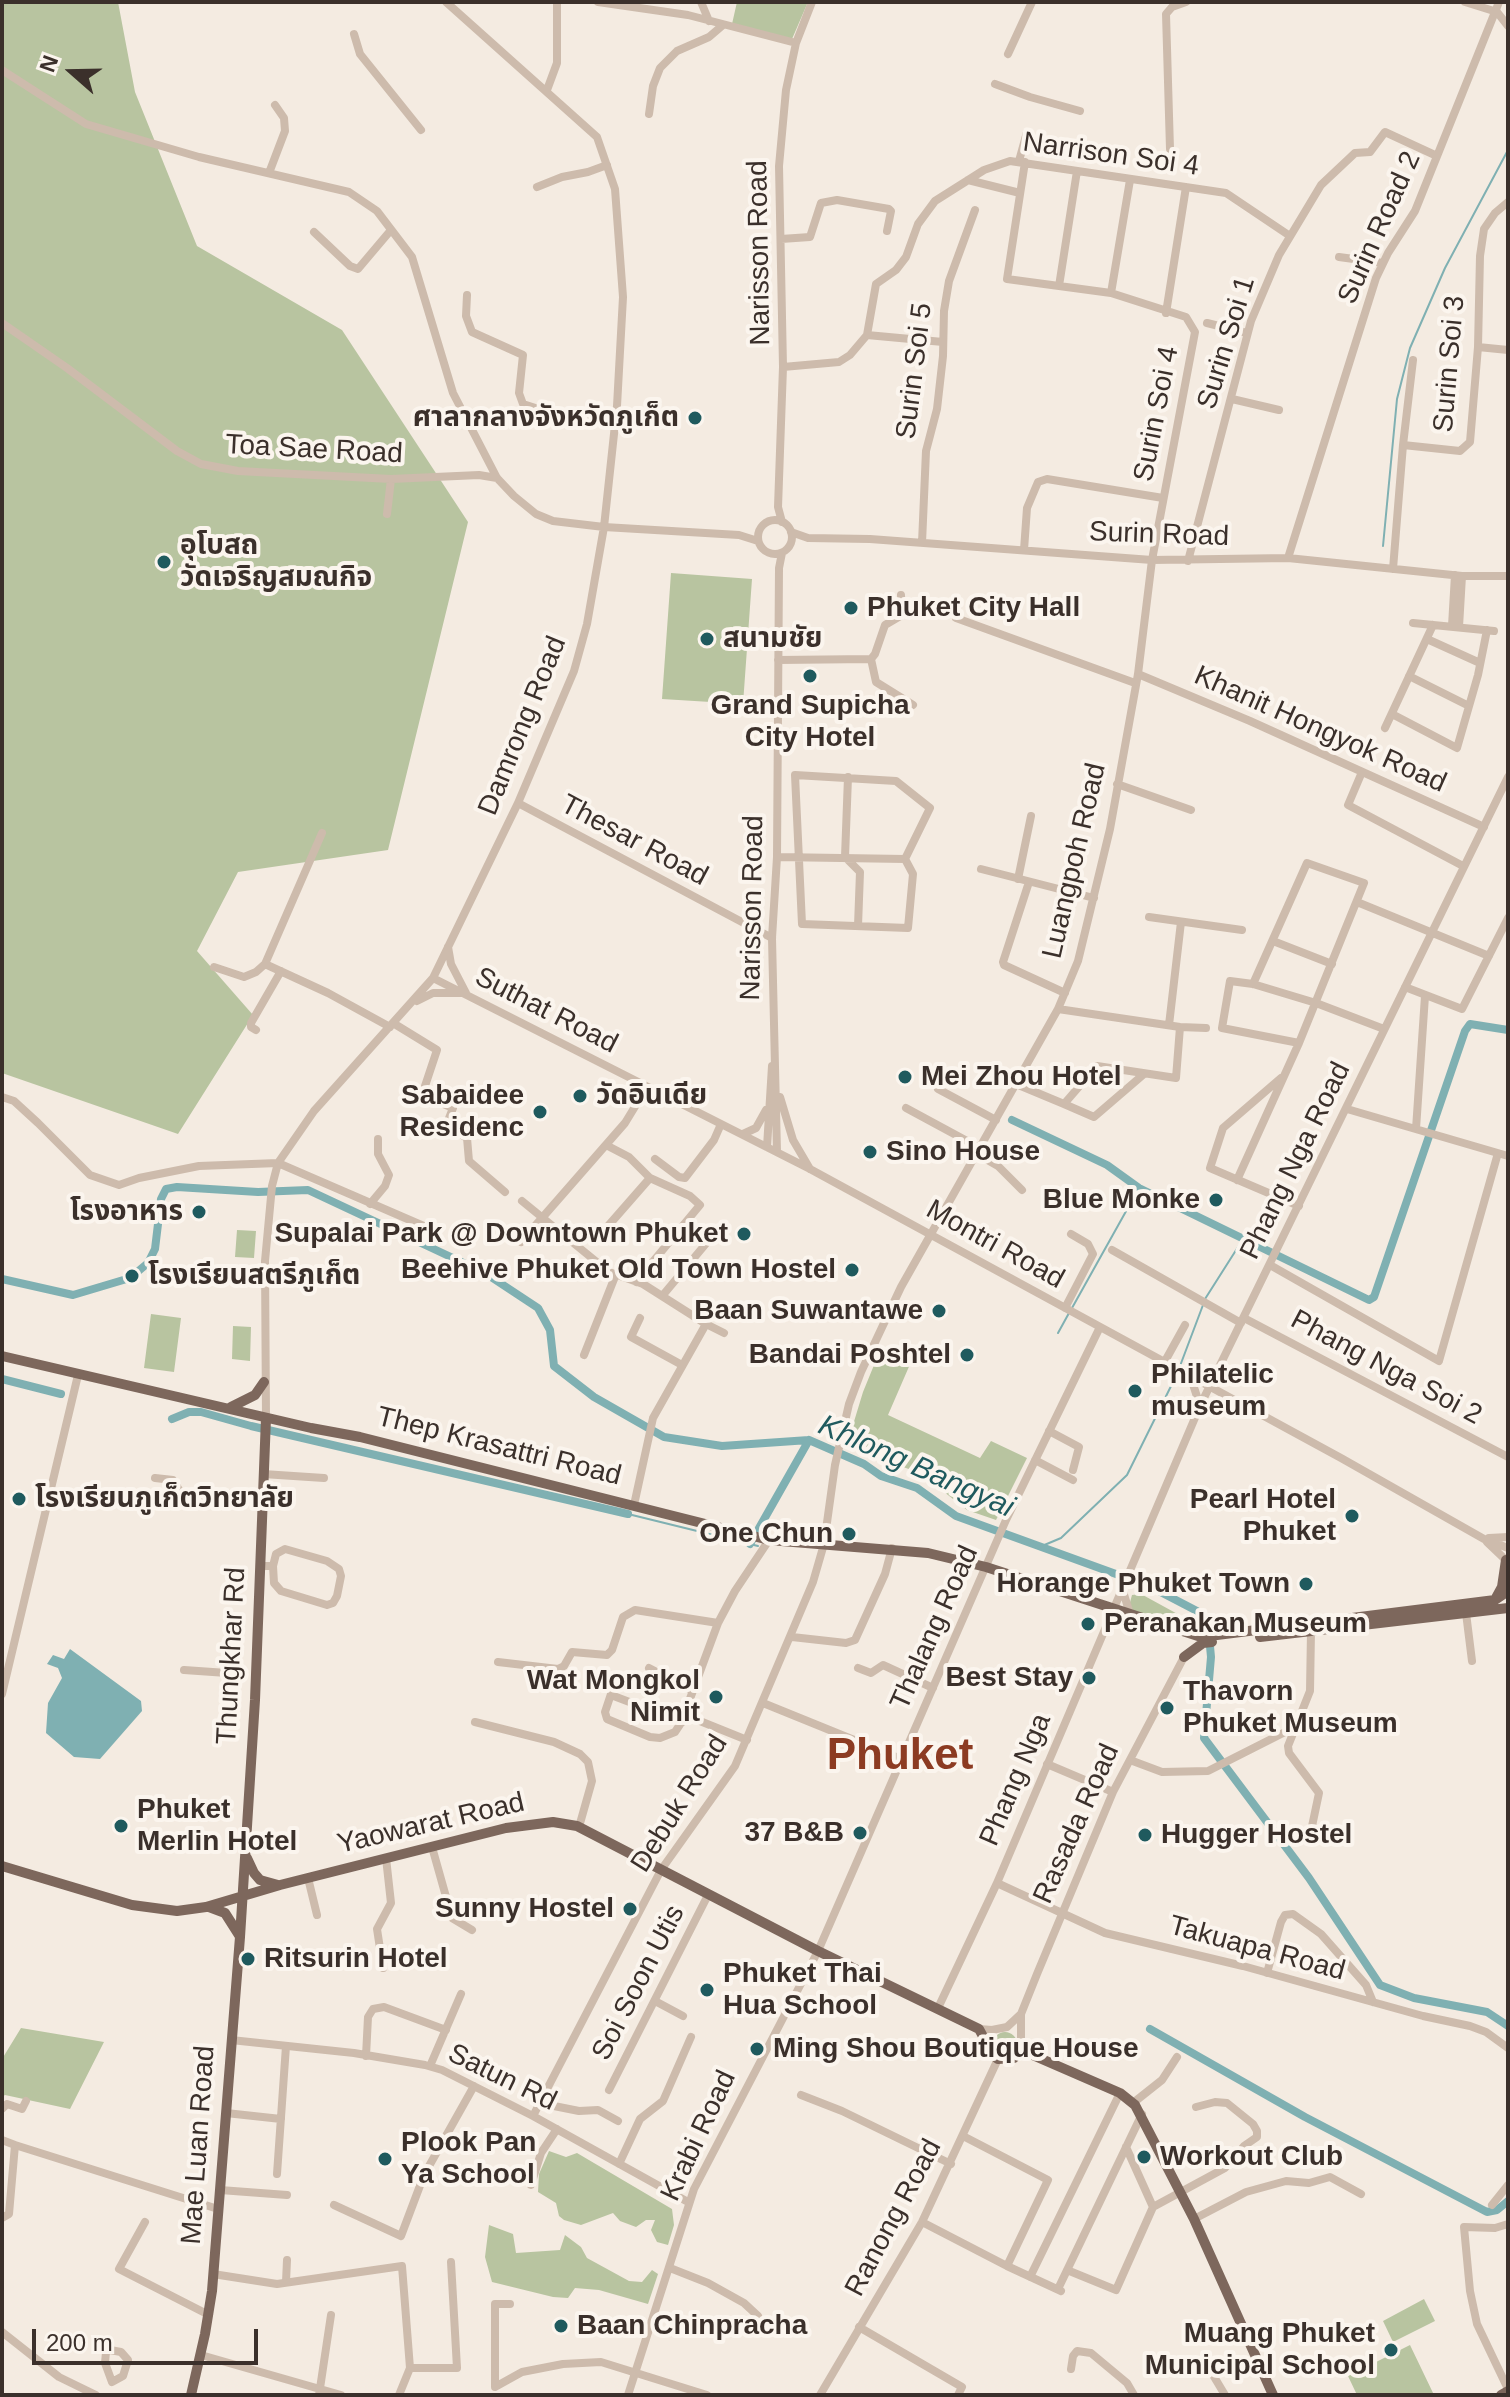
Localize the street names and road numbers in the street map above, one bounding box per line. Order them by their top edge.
street label: Narrison Soi 4 [1021,126,1201,184]
street label: Surin Road 2 [1331,147,1429,309]
street label: Narisson Road [742,160,778,346]
street label: Surin Soi 1 [1191,273,1263,413]
street label: Surin Soi 3 [1427,294,1473,434]
street label: Surin Soi 5 [890,301,940,441]
street label: Surin Soi 4 [1127,344,1187,484]
street label: Toa Sae Road [225,429,403,471]
street label: Surin Road [1088,516,1230,554]
street label: Damrong Road [472,632,574,820]
street label: Khanit Hongyok Road [1189,659,1451,801]
street label: Luangpoh Road [1036,760,1114,962]
street label: Thesar Road [555,788,713,894]
street label: Narisson Road [735,815,771,1001]
street label: Suthat Road [469,961,623,1061]
street label: Phang Nga Road [1234,1057,1358,1265]
street label: Montri Road [920,1193,1070,1297]
street label: Phang Nga Soi 2 [1285,1303,1487,1433]
street label: Thep Krasattri Road [373,1400,625,1494]
street label: Thalang Road [884,1541,986,1715]
street label: Thungkhar Rd [211,1567,253,1745]
street label: Phang Nga [973,1709,1059,1851]
street label: Debuk Road [625,1729,735,1879]
street label: Rasada Road [1027,1739,1127,1909]
street label: Yaowarat Road [334,1786,528,1862]
street label: Soi Soon Utis [586,1900,692,2066]
street label: Takuapa Road [1165,1909,1349,1989]
street label: Satun Rd [442,2037,562,2119]
street label: Mae Luan Road [175,2044,223,2246]
street label: Krabi Road [654,2065,744,2207]
street label: Ranong Road [839,2134,949,2302]

